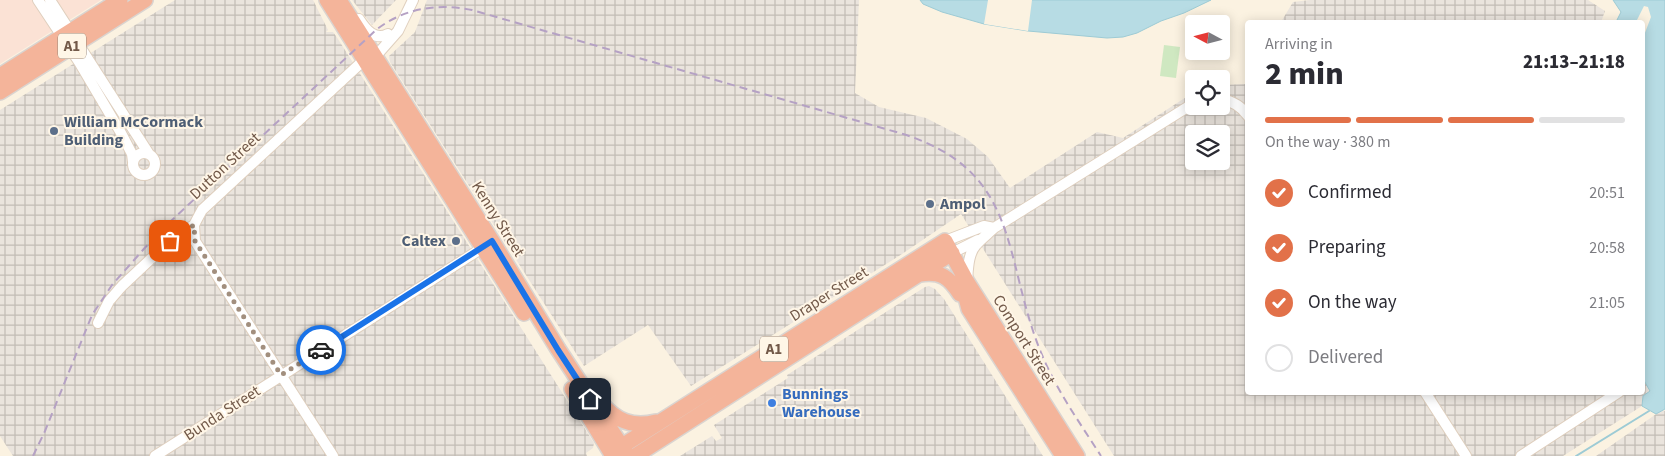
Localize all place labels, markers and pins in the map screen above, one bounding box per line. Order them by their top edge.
place label: William McCormack Building [64,111,203,151]
marker: William McCormack Building [48,125,60,137]
place label: Ampol [939,193,986,215]
marker: Ampol [924,198,936,210]
pin [149,220,191,262]
place label: Caltex [402,230,446,252]
marker: Caltex [450,235,462,247]
pin [569,378,611,420]
place label: Bunnings Warehouse [782,383,860,423]
marker: Bunnings Warehouse [766,397,778,409]

